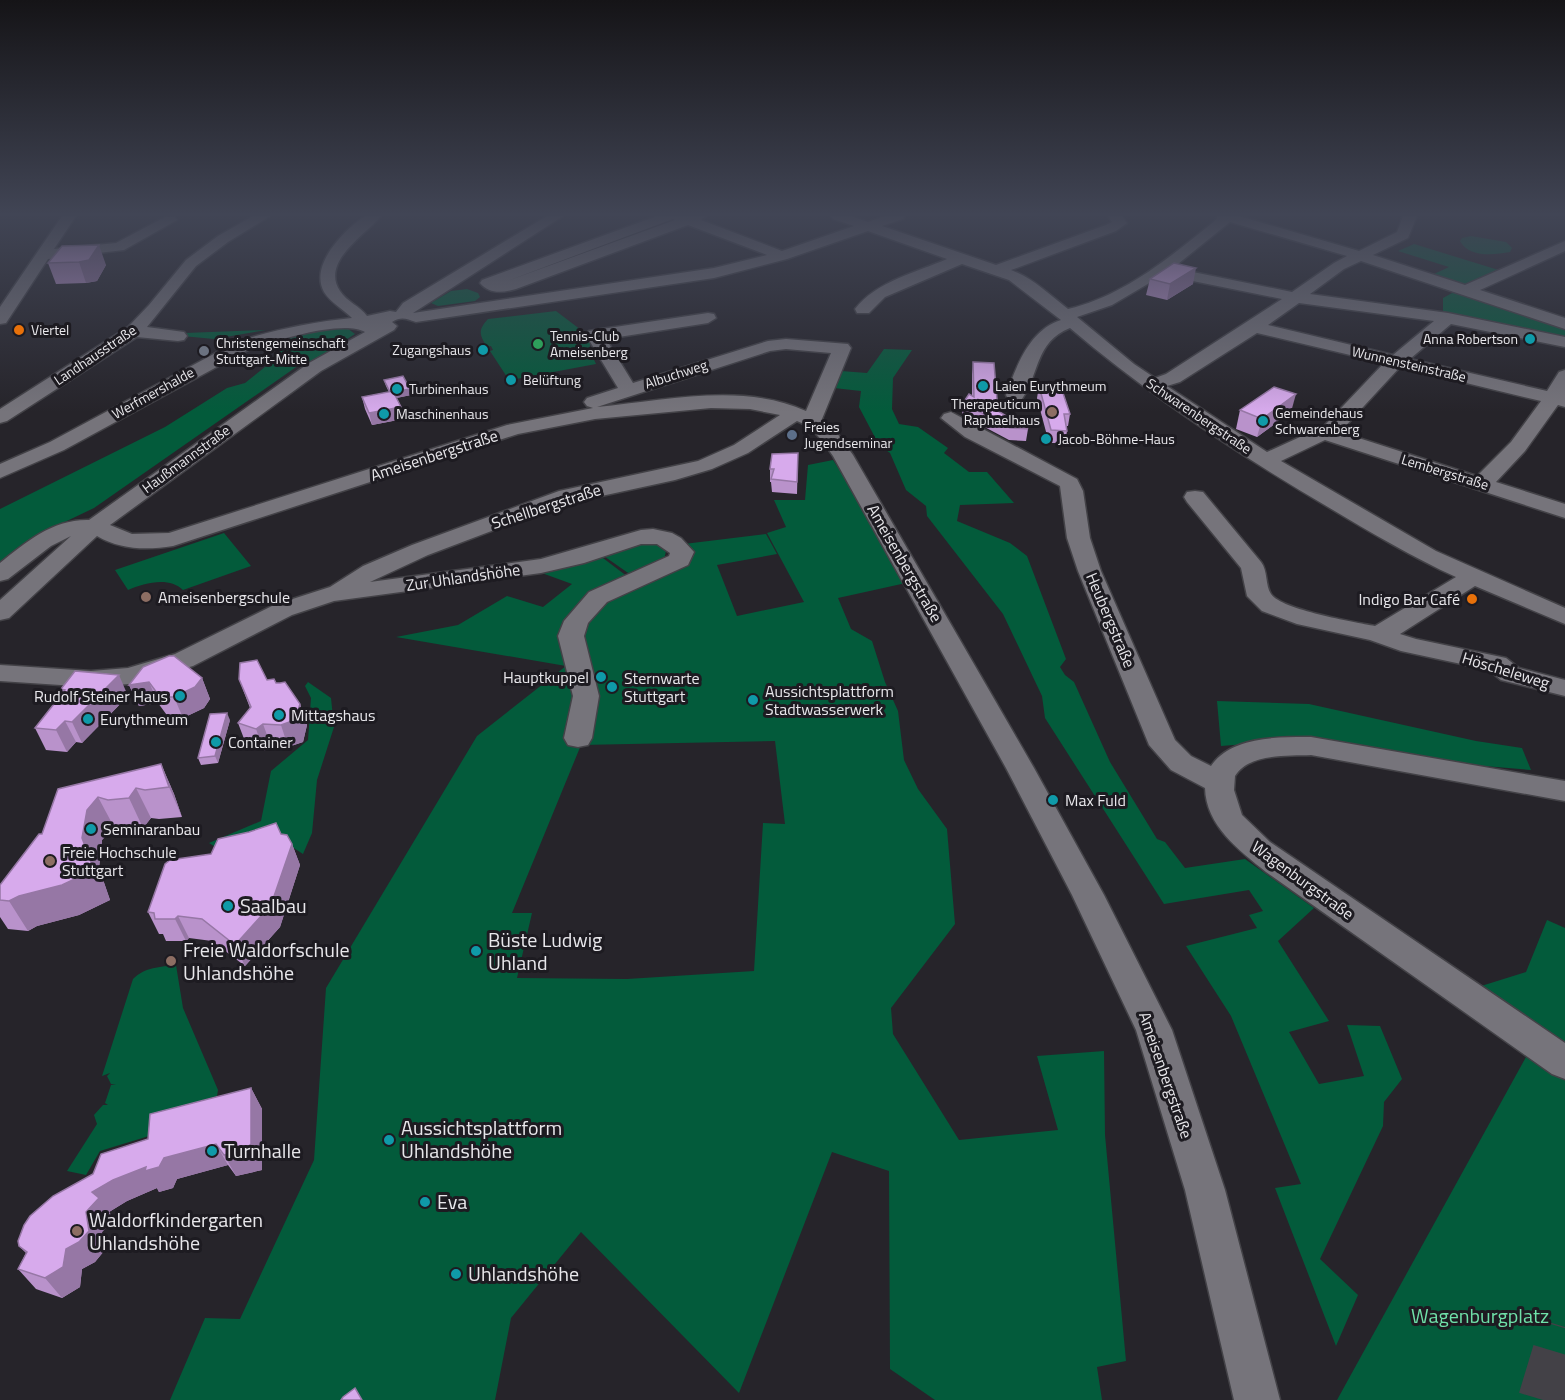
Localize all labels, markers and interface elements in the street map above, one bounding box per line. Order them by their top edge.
place label: Viertel [31,319,69,340]
street label: Landhausstraße [49,319,140,390]
marker: Viertel [12,323,26,337]
place label: Tennis-Club Ameisenberg [550,325,628,362]
place label: Anna Robertson [1423,328,1518,349]
place label: Christengemeinschaft Stuttgart-Mitte [216,332,345,369]
marker: Anna Robertson [1523,332,1537,346]
marker: Tennis-Club Ameisenberg [531,337,545,351]
place label: Zugangshaus [392,339,471,360]
street label: Wunnensteinstraße [1350,340,1468,387]
marker: Zugangshaus [476,343,490,357]
marker: Christengemeinschaft Stuttgart-Mitte [197,344,211,358]
street label: Albuchweg [642,354,710,394]
street label: Werfmershalde [108,361,198,424]
place label: Belüftung [523,369,581,390]
marker: Belüftung [504,373,518,387]
street label: Schwarenbergstraße [1142,373,1256,459]
place label: Laien Eurythmeum [995,375,1106,396]
place label: Turbinenhaus [409,378,488,399]
marker: Laien Eurythmeum [976,379,990,393]
marker: Turbinenhaus [390,382,404,396]
place label: Therapeuticum Raphaelhaus [951,393,1040,430]
place label: Gemeindehaus Schwarenberg [1275,402,1363,439]
place label: Maschinenhaus [396,403,489,424]
marker: Therapeuticum Raphaelhaus [1045,405,1059,419]
marker: Maschinenhaus [377,407,391,421]
marker: Gemeindehaus Schwarenberg [1256,414,1270,428]
place label: Freies Jugendseminar [804,416,893,453]
street label: Haußmannstraße [137,420,234,498]
street label: Ameisenbergstraße [367,423,501,487]
marker: Freies Jugendseminar [785,428,799,442]
place label: Jacob-Böhme-Haus [1058,428,1175,449]
marker: Jacob-Böhme-Haus [1039,432,1053,446]
street label: Lembergstraße [1399,448,1491,495]
street label: Schellbergstraße [488,477,604,535]
street label: Ameisenbergstraße [861,500,949,626]
street label: Zur Uhlandshöhe [404,557,522,597]
street label: Heubergstraße [1080,569,1142,671]
place label: Ameisenbergschule [158,585,290,609]
place label: Indigo Bar Café [1358,587,1460,611]
marker: Ameisenbergschule [139,590,153,604]
marker: Indigo Bar Café [1465,592,1479,606]
street label: Höscheleweg [1459,645,1553,695]
place label: Hauptkuppel [503,665,589,689]
place label: Sternwarte Stuttgart [624,666,700,708]
marker: Hauptkuppel [594,670,608,684]
place label: Aussichtsplattform Stadtwasserwerk [765,679,894,721]
marker: Sternwarte Stuttgart [605,680,619,694]
place label: Rudolf Steiner Haus [34,684,168,708]
marker: Rudolf Steiner Haus [173,689,187,703]
marker: Aussichtsplattform Stadtwasserwerk [746,693,760,707]
place label: Mittagshaus [291,703,375,727]
place label: Eurythmeum [100,707,188,731]
marker: Mittagshaus [272,708,286,722]
marker: Eurythmeum [81,712,95,726]
place label: Container [228,730,293,754]
marker: Container [209,735,223,749]
place label: Max Fuld [1065,788,1126,812]
marker: Max Fuld [1046,793,1060,807]
place label: Seminaranbau [103,817,200,841]
marker: Seminaranbau [84,822,98,836]
street label: Wagenburgstraße [1247,835,1359,925]
place label: Freie Hochschule Stuttgart [62,840,177,882]
marker: Freie Hochschule Stuttgart [43,854,57,868]
place label: Saalbau [240,890,307,921]
marker: Saalbau [221,899,235,913]
place label: Büste Ludwig Uhland [488,924,602,978]
place label: Freie Waldorfschule Uhlandshöhe [183,934,350,988]
marker: Büste Ludwig Uhland [469,944,483,958]
marker: Freie Waldorfschule Uhlandshöhe [164,954,178,968]
street label: Ameisenbergstraße [1133,1008,1199,1142]
place label: Aussichtsplattform Uhlandshöhe [401,1112,562,1166]
marker: Aussichtsplattform Uhlandshöhe [382,1133,396,1147]
place label: Turnhalle [224,1135,301,1166]
marker: Turnhalle [205,1144,219,1158]
place label: Eva [437,1186,467,1217]
marker: Eva [418,1195,432,1209]
place label: Waldorfkindergarten Uhlandshöhe [89,1204,263,1258]
marker: Waldorfkindergarten Uhlandshöhe [70,1224,84,1238]
place label: Uhlandshöhe [468,1258,579,1289]
marker: Uhlandshöhe [449,1267,463,1281]
park label: Wagenburgplatz [1411,1300,1549,1331]

